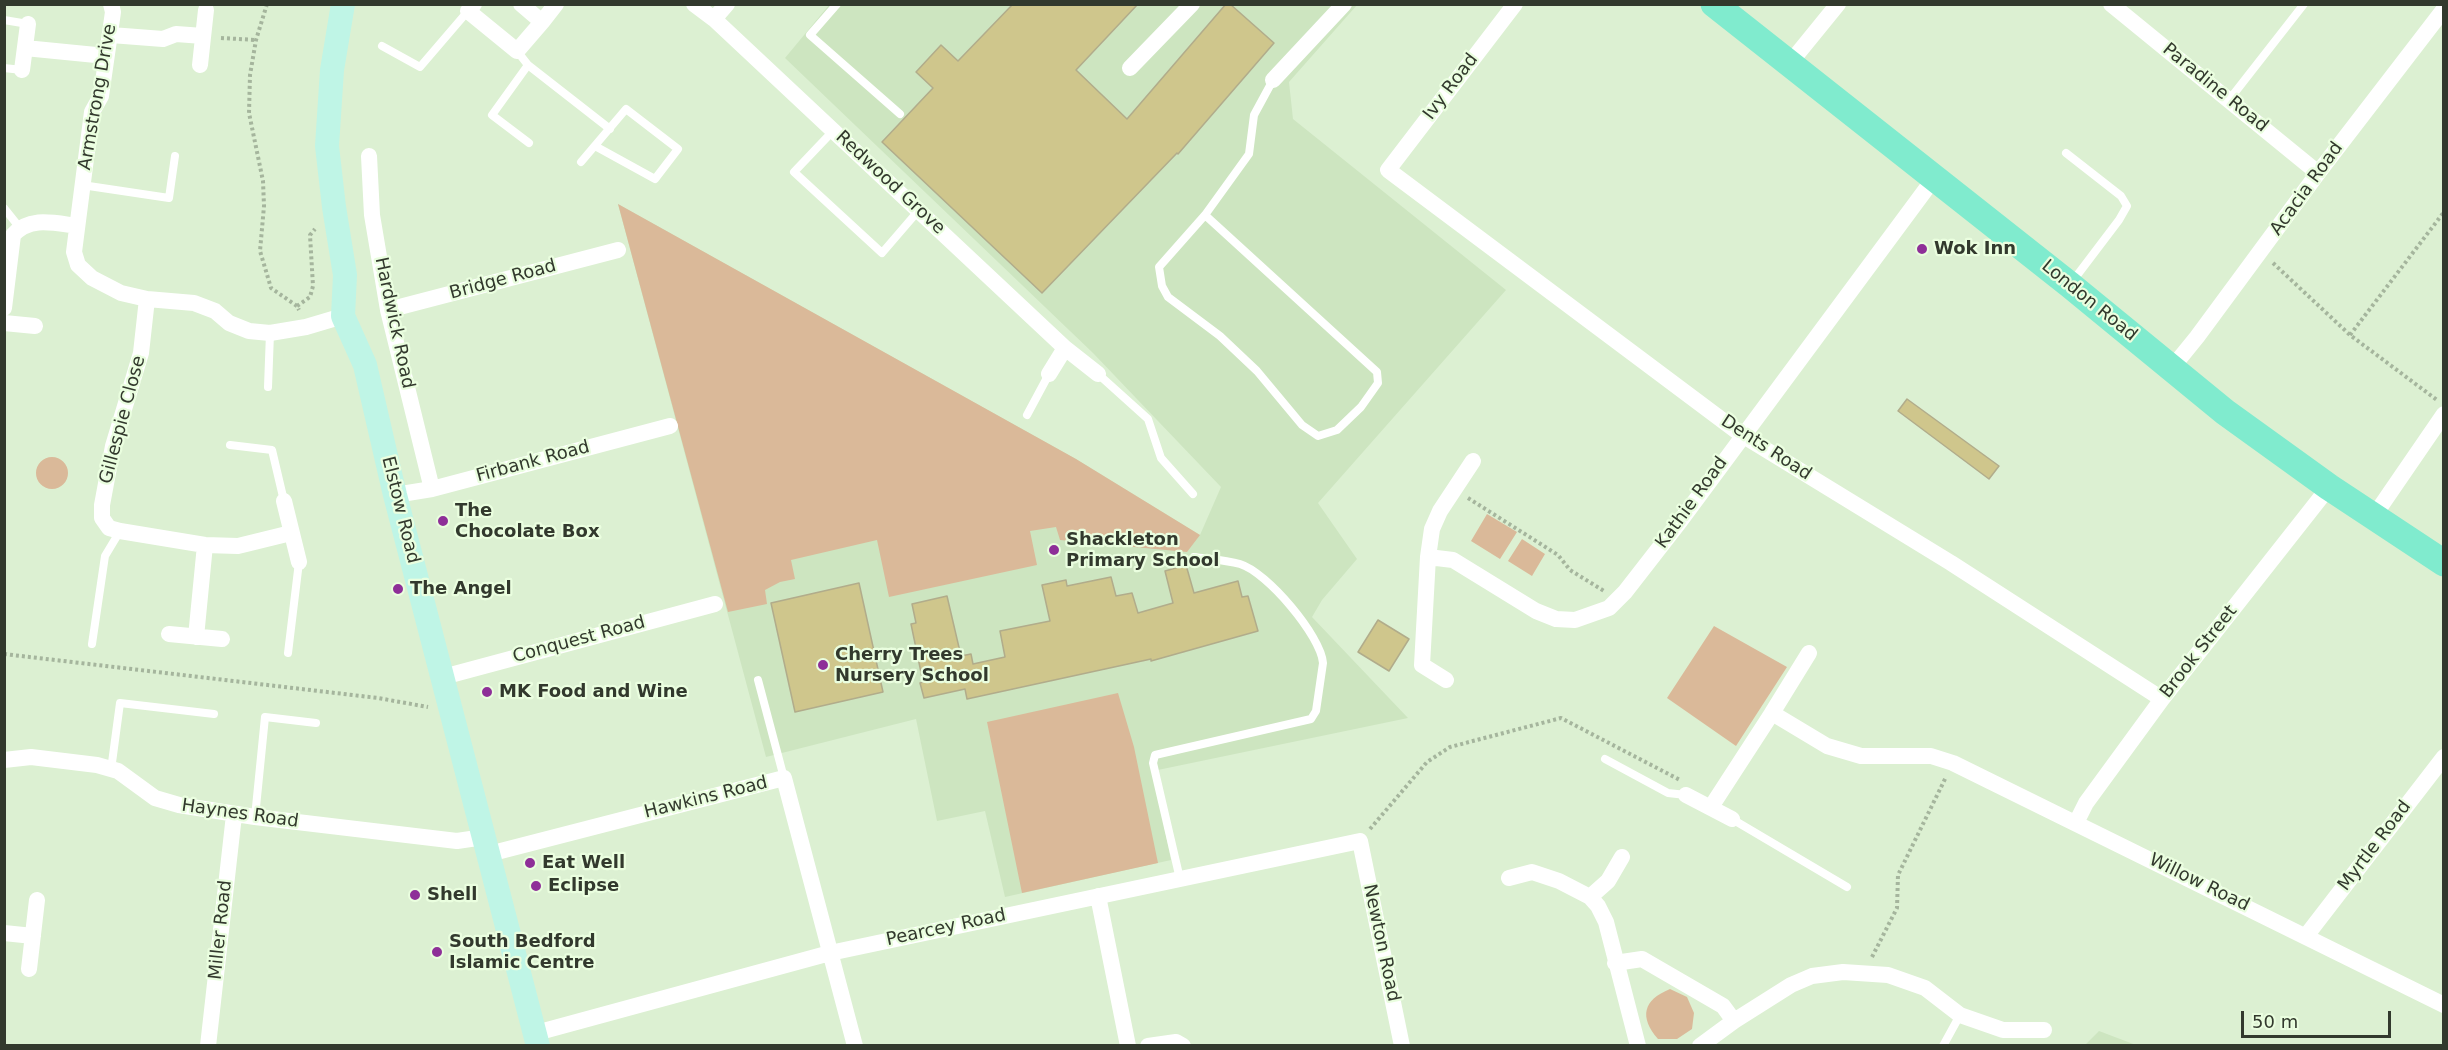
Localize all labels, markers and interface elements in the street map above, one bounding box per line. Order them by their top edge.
street label: Armstrong Drive [75,22,121,172]
street label: Paradine Road [2158,39,2272,137]
street label: Ivy Road [1419,50,1483,124]
street label: Redwood Grove [831,127,949,239]
street label: Acacia Road [2266,138,2348,240]
place label: Wok Inn [1934,238,2016,260]
marker: Wok Inn [1915,242,1929,256]
street label: Hardwick Road [370,255,418,391]
street label: Bridge Road [447,255,559,305]
street label: London Road [2037,256,2141,346]
street label: Gillespie Close [96,354,150,486]
street label: Dents Road [1717,411,1815,485]
street label: Firbank Road [474,436,592,488]
street label: Kathie Road [1652,453,1732,553]
street label: Elstow Road [376,454,424,566]
place label: The Chocolate Box [455,500,600,542]
marker: The Chocolate Box [436,514,450,528]
place label: Shackleton Primary School [1066,529,1219,572]
marker: Shackleton Primary School [1047,543,1061,557]
place label: The Angel [410,578,512,600]
marker: The Angel [391,582,405,596]
street label: Brook Street [2156,601,2242,703]
street label: Conquest Road [510,612,648,668]
place label: Cherry Trees Nursery School [835,644,989,686]
marker: Cherry Trees Nursery School [816,658,830,672]
place label: MK Food and Wine [499,681,688,703]
marker: MK Food and Wine [480,685,494,699]
street label: Hawkins Road [642,772,770,824]
street label: Haynes Road [180,795,300,833]
street label: Myrtle Road [2334,797,2416,895]
street label: Willow Road [2145,849,2253,917]
place label: Eat Well [542,852,625,874]
marker: Eat Well [523,856,537,870]
place label: Eclipse [548,875,619,897]
street label: Miller Road [205,879,237,981]
marker: Eclipse [529,879,543,893]
street label: Newton Road [1358,882,1404,1004]
place label: Shell [427,884,477,906]
marker: Shell [408,888,422,902]
street label: Pearcey Road [884,905,1008,951]
place label: South Bedford Islamic Centre [449,931,596,974]
marker: South Bedford Islamic Centre [430,945,444,959]
scale bar [2244,999,2394,1037]
text: 50 m [2252,1011,2298,1032]

